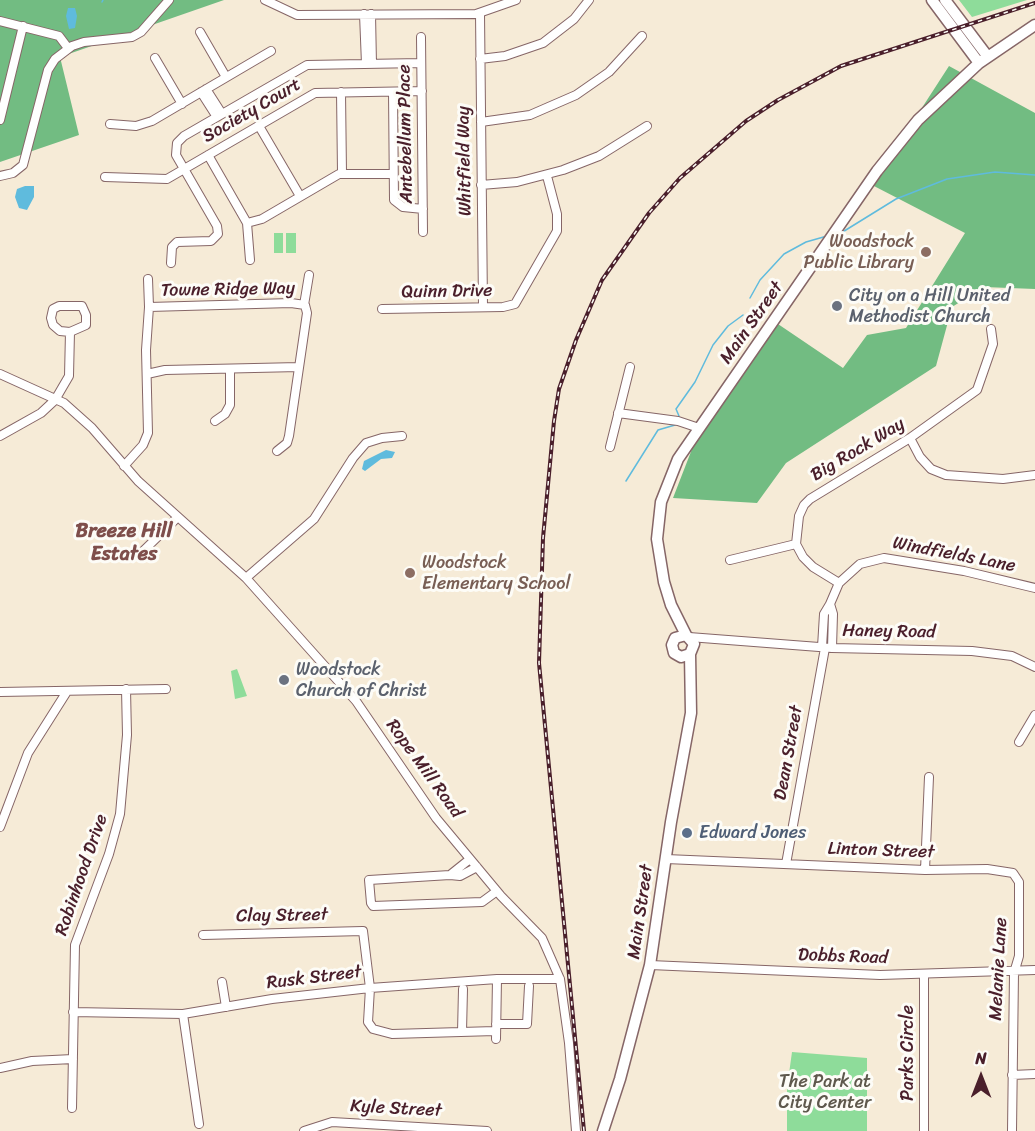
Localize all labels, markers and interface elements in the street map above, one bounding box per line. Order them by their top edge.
street label: Antebellum Place [394,64,418,204]
street label: Society Court [199,74,305,148]
street label: Whitfield Way [453,106,477,216]
place label: Woodstock Public Library [803,231,914,274]
marker: Woodstock Public Library [919,245,933,259]
street label: Towne Ridge Way [161,278,295,302]
street label: Main Street [716,278,788,368]
street label: Quinn Drive [401,280,493,304]
place label: City on a Hill United Methodist Church [849,285,1010,328]
marker: City on a Hill United Methodist Church [830,299,844,313]
street label: Big Rock Way [807,414,909,486]
district label: Breeze Hill Estates [76,520,172,567]
street label: Windfields Lane [891,533,1017,577]
place label: Woodstock Elementary School [422,552,571,594]
marker: Woodstock Elementary School [403,566,417,580]
street label: Haney Road [842,620,936,644]
place label: Woodstock Church of Christ [296,659,427,702]
marker: Woodstock Church of Christ [277,673,291,687]
street label: Dean Street [770,704,808,802]
street label: Rope Mill Road [381,715,467,823]
street label: Robinhood Drive [51,811,113,939]
place label: Edward Jones [699,822,806,844]
marker: Edward Jones [680,826,694,840]
street label: Linton Street [827,838,935,864]
street label: Main Street [624,863,658,961]
street label: Clay Street [236,904,328,928]
street label: Melanie Lane [986,917,1012,1021]
street label: Dobbs Road [798,945,888,969]
street label: Rusk Street [265,961,363,995]
street label: Parks Circle [897,1005,919,1101]
text: N [975,1044,987,1073]
north arrow [951,1047,1011,1107]
park label: The Park at City Center [779,1071,871,1114]
street label: Kyle Street [350,1096,442,1122]

